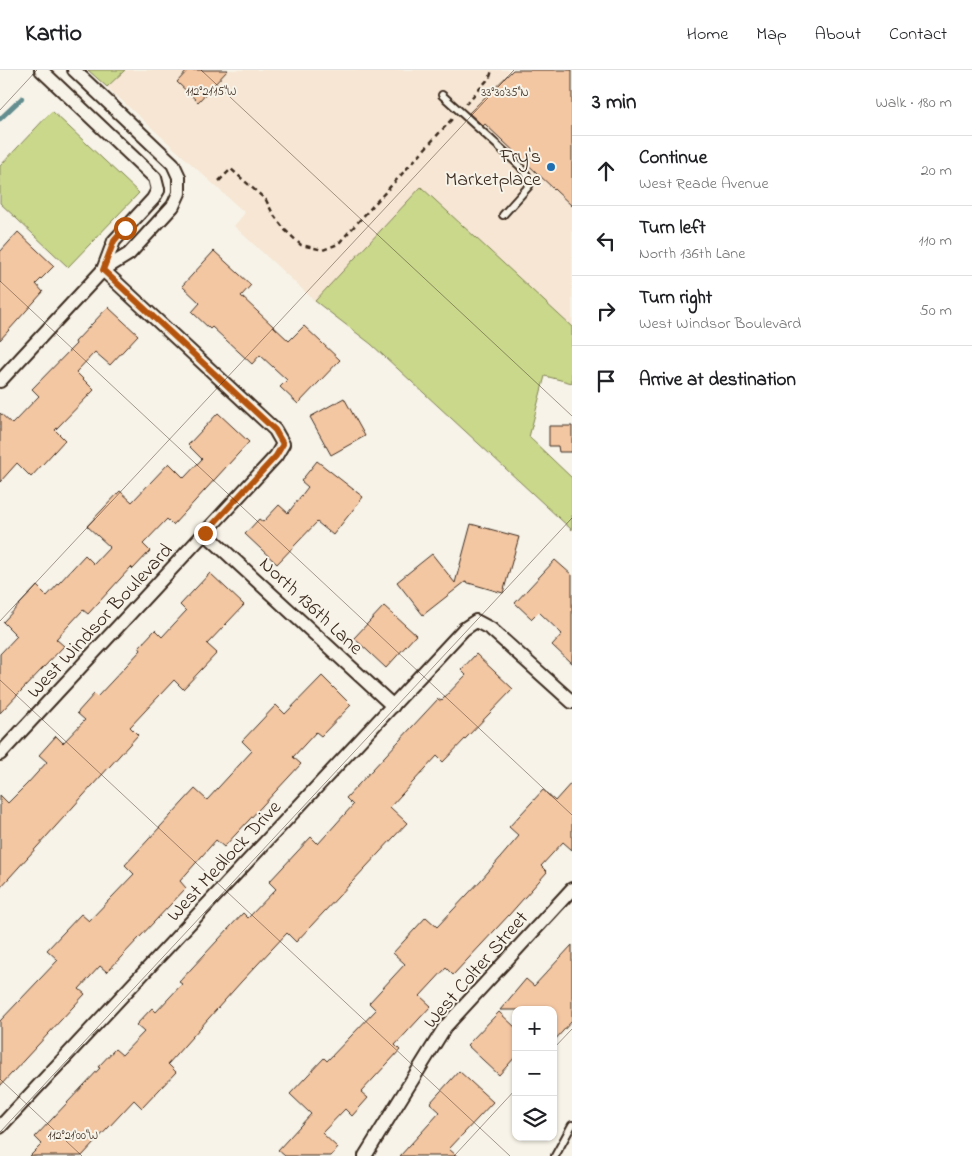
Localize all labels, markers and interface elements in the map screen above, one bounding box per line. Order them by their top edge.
text: Kartio [25,17,82,52]
text: Home [687,22,728,48]
text: Map [756,22,787,48]
text: About [815,22,861,48]
text: Contact [889,22,947,48]
text: 112°21'15"W [186,83,236,101]
text: 33°30'35"N [481,84,529,102]
text: 3 min [592,88,636,118]
text: Walk · 180 m [875,91,952,115]
place label: Fry's Marketplace [445,143,541,195]
text: Continue [639,145,707,172]
icon: ahead [592,157,620,185]
text: 20 m [921,159,952,183]
marker: Fry's Marketplace [545,161,557,173]
text: West Reade Avenue [639,172,769,196]
text: Turn left [639,215,706,242]
route start [114,217,137,240]
icon: left [592,227,620,255]
text: 110 m [918,229,952,253]
text: North 136th Lane [639,242,745,266]
text: Turn right [639,285,712,312]
icon: right [592,297,620,325]
text: 50 m [920,299,952,323]
text: West Windsor Boulevard [639,312,801,336]
icon: arrive [592,367,620,395]
text: Arrive at destination [639,367,796,394]
route end [194,522,217,545]
street label: West Windsor Boulevard [21,538,181,706]
street label: North 136th Lane [252,551,369,663]
street label: West Medlock Drive [161,794,289,929]
street label: West Colter Street [417,905,536,1036]
map controls [512,1006,557,1141]
button: + [512,1006,557,1051]
button: − [512,1051,557,1096]
button: layers [512,1096,557,1141]
text: 112°21'00"W [48,1127,98,1145]

